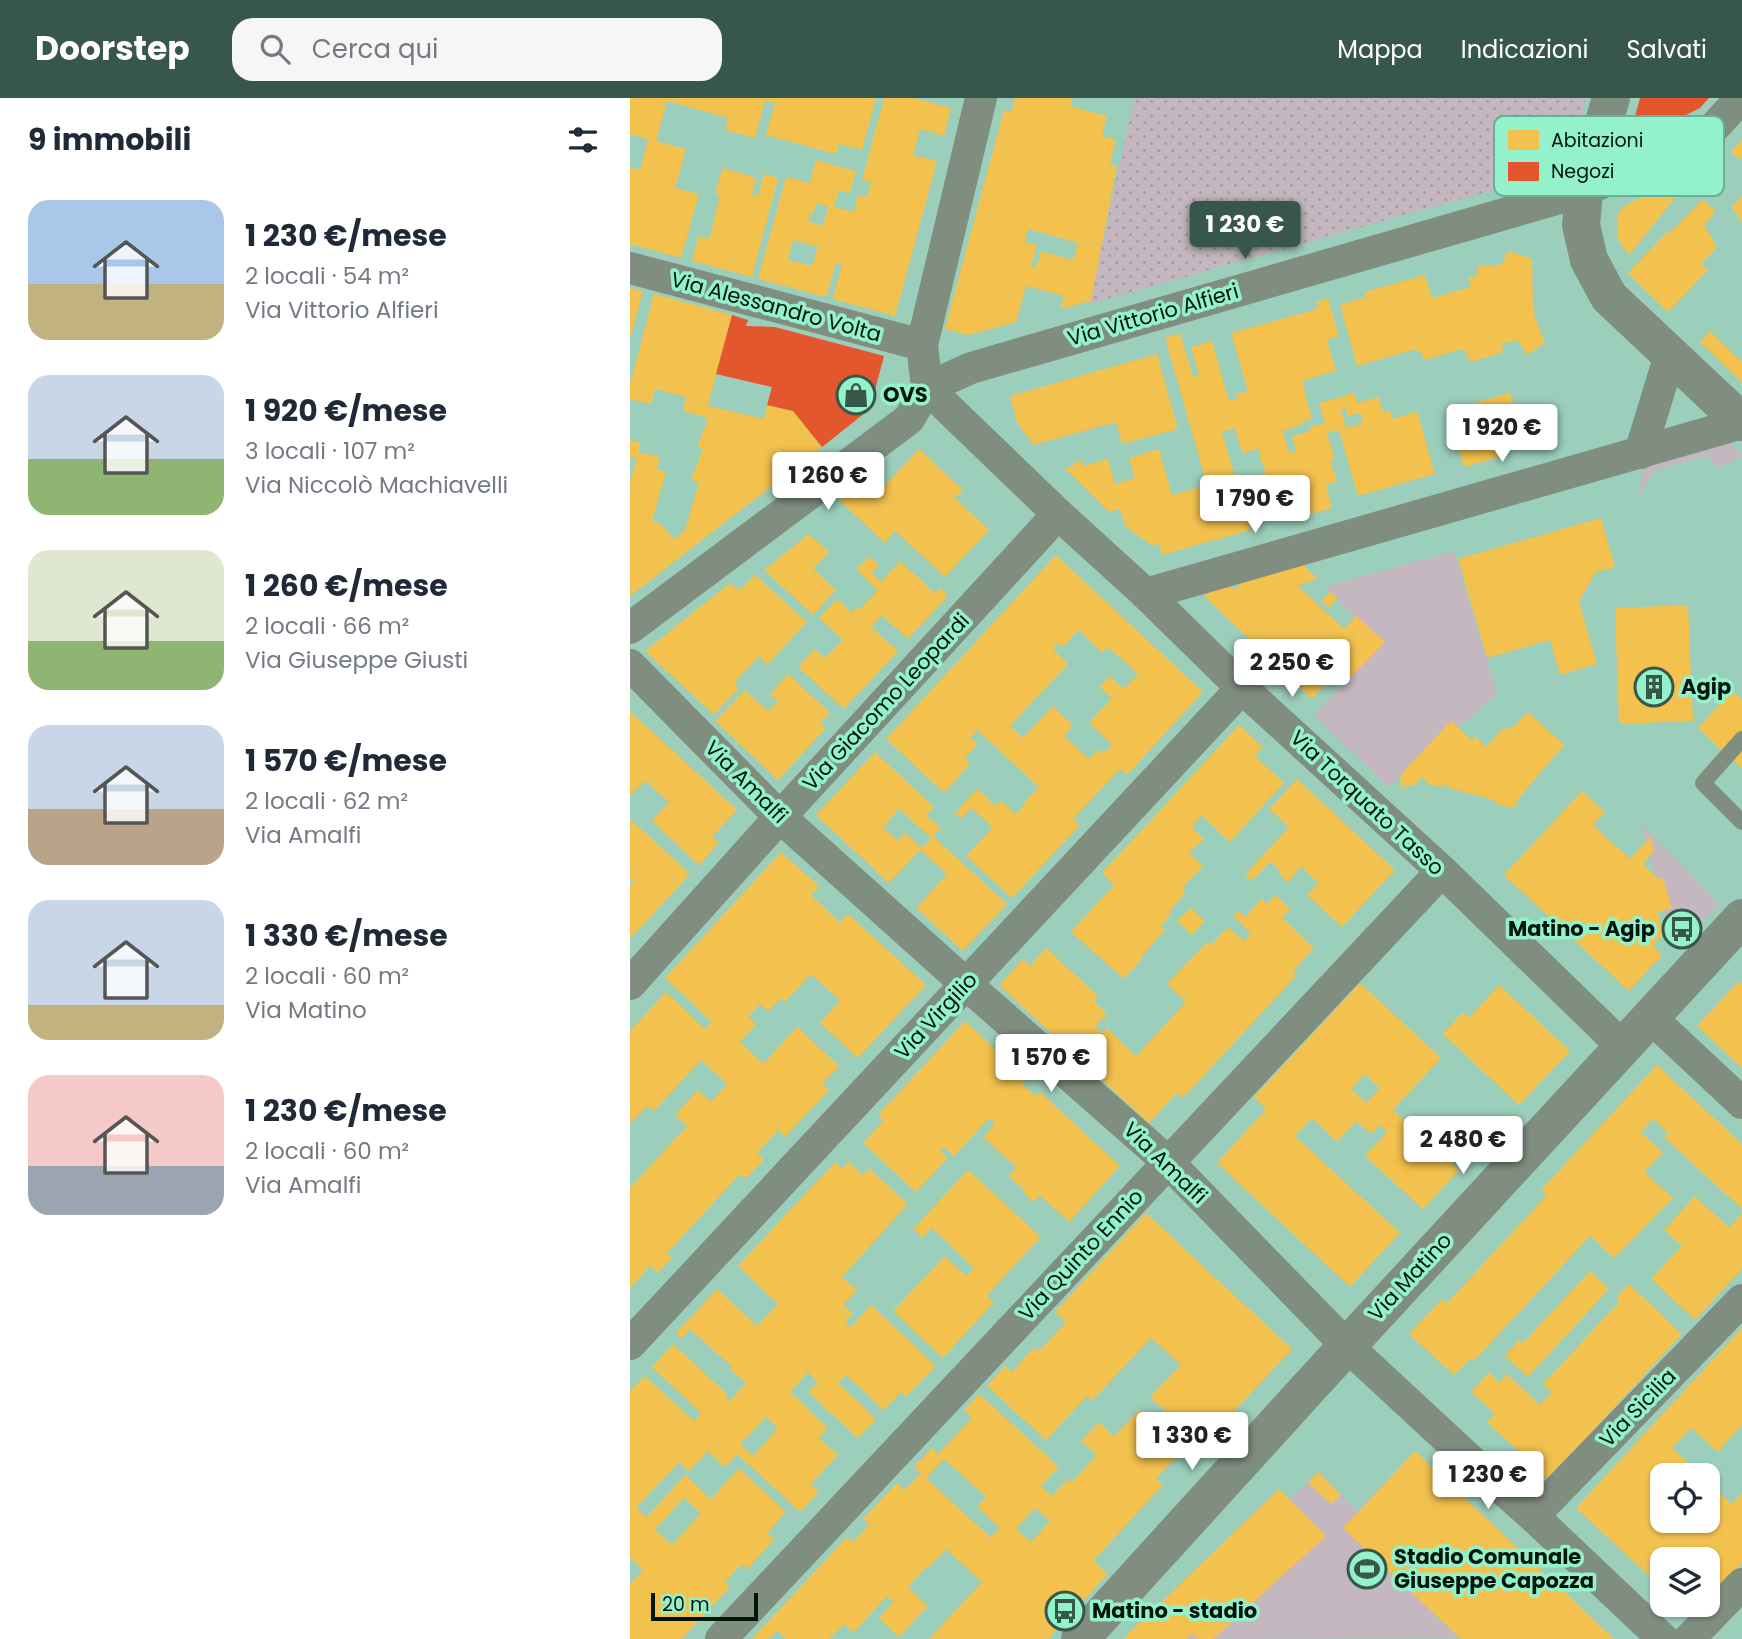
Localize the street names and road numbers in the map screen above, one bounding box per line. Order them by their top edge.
street label: Via Alessandro Volta [668,264,885,349]
street label: Via Vittorio Alfieri [1064,276,1242,353]
street label: Via Giacomo Leopardi [796,607,976,797]
street label: Via Torquato Tasso [1284,723,1451,882]
street label: Via Amalfi [698,734,794,830]
street label: Via Virgilio [888,966,984,1066]
street label: Via Amalfi [1117,1115,1214,1210]
street label: Via Quinto Ennio [1012,1182,1149,1327]
street label: Via Matino [1361,1226,1458,1327]
street label: Via Sicilia [1593,1362,1682,1453]

